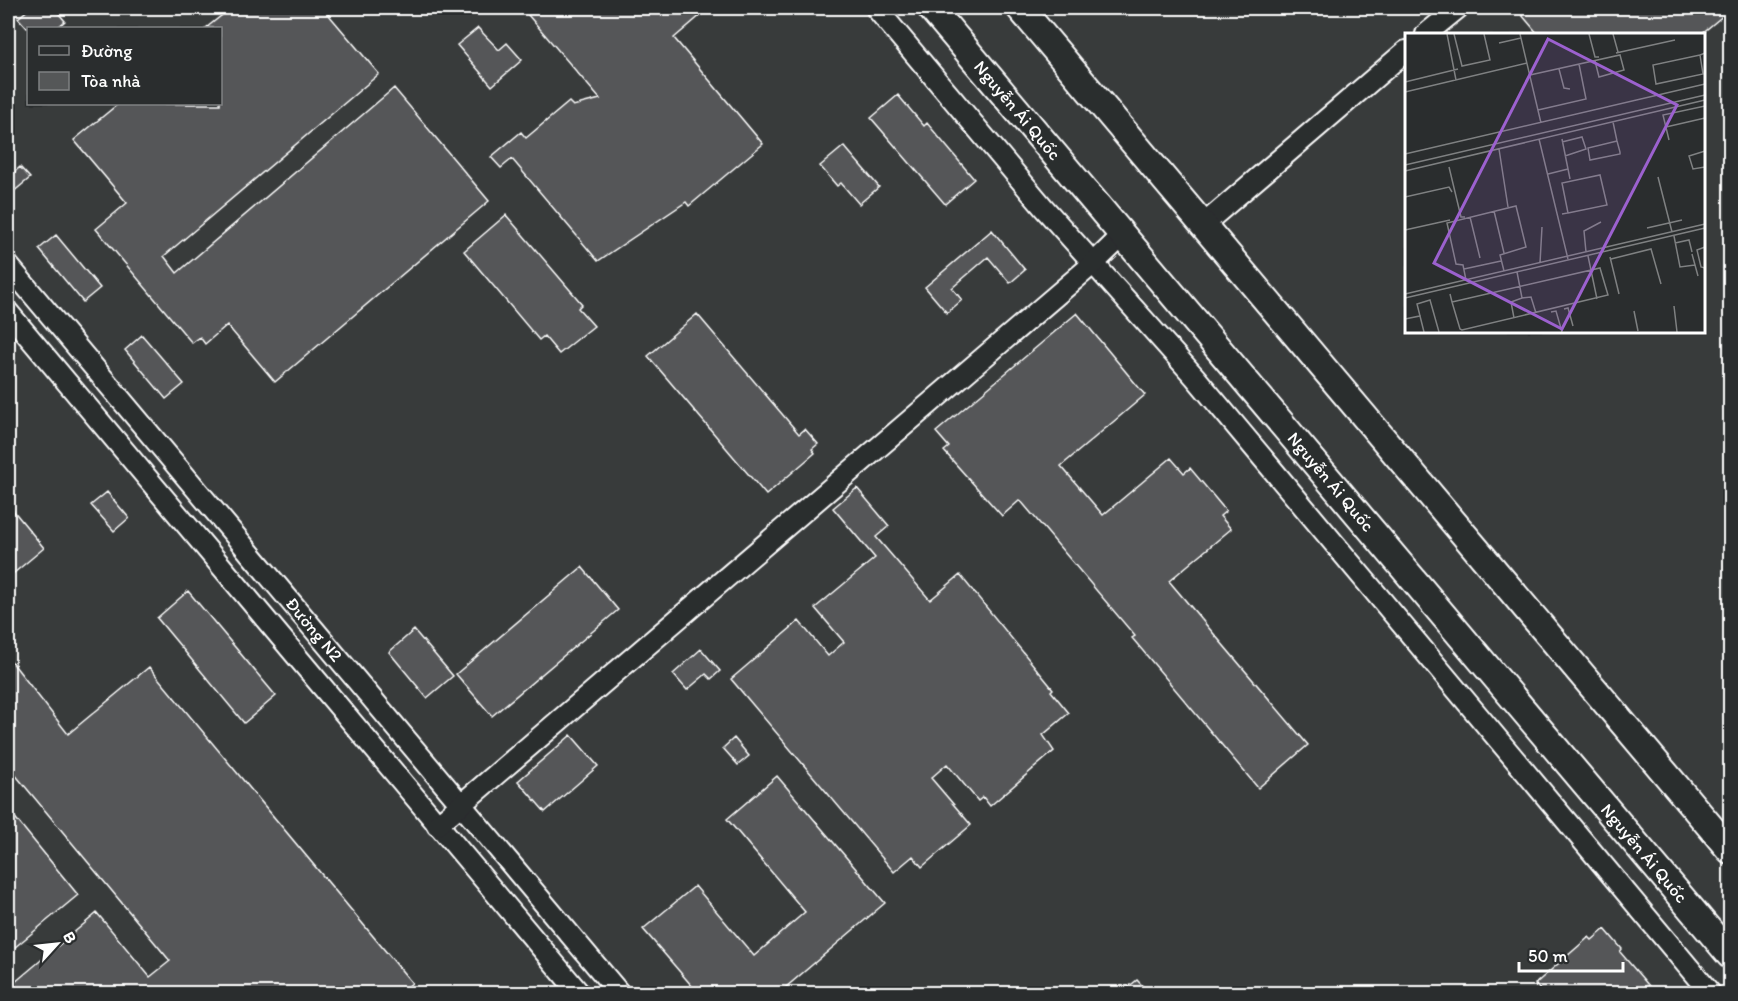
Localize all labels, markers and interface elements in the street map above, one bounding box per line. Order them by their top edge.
legend [27,27,222,105]
inset map [1405,33,1705,333]
text: Đường [81,40,133,62]
street label: Nguyễn Ái Quốc [969,56,1066,165]
text: Tòa nhà [81,70,141,92]
street label: Nguyễn Ái Quốc [1283,428,1379,536]
street label: Đường N2 [281,593,348,667]
street label: Nguyễn Ái Quốc [1596,799,1692,908]
north arrow [27,914,87,974]
text: B [59,928,81,947]
scale bar [1519,935,1622,973]
text: 50 m [1528,945,1568,967]

